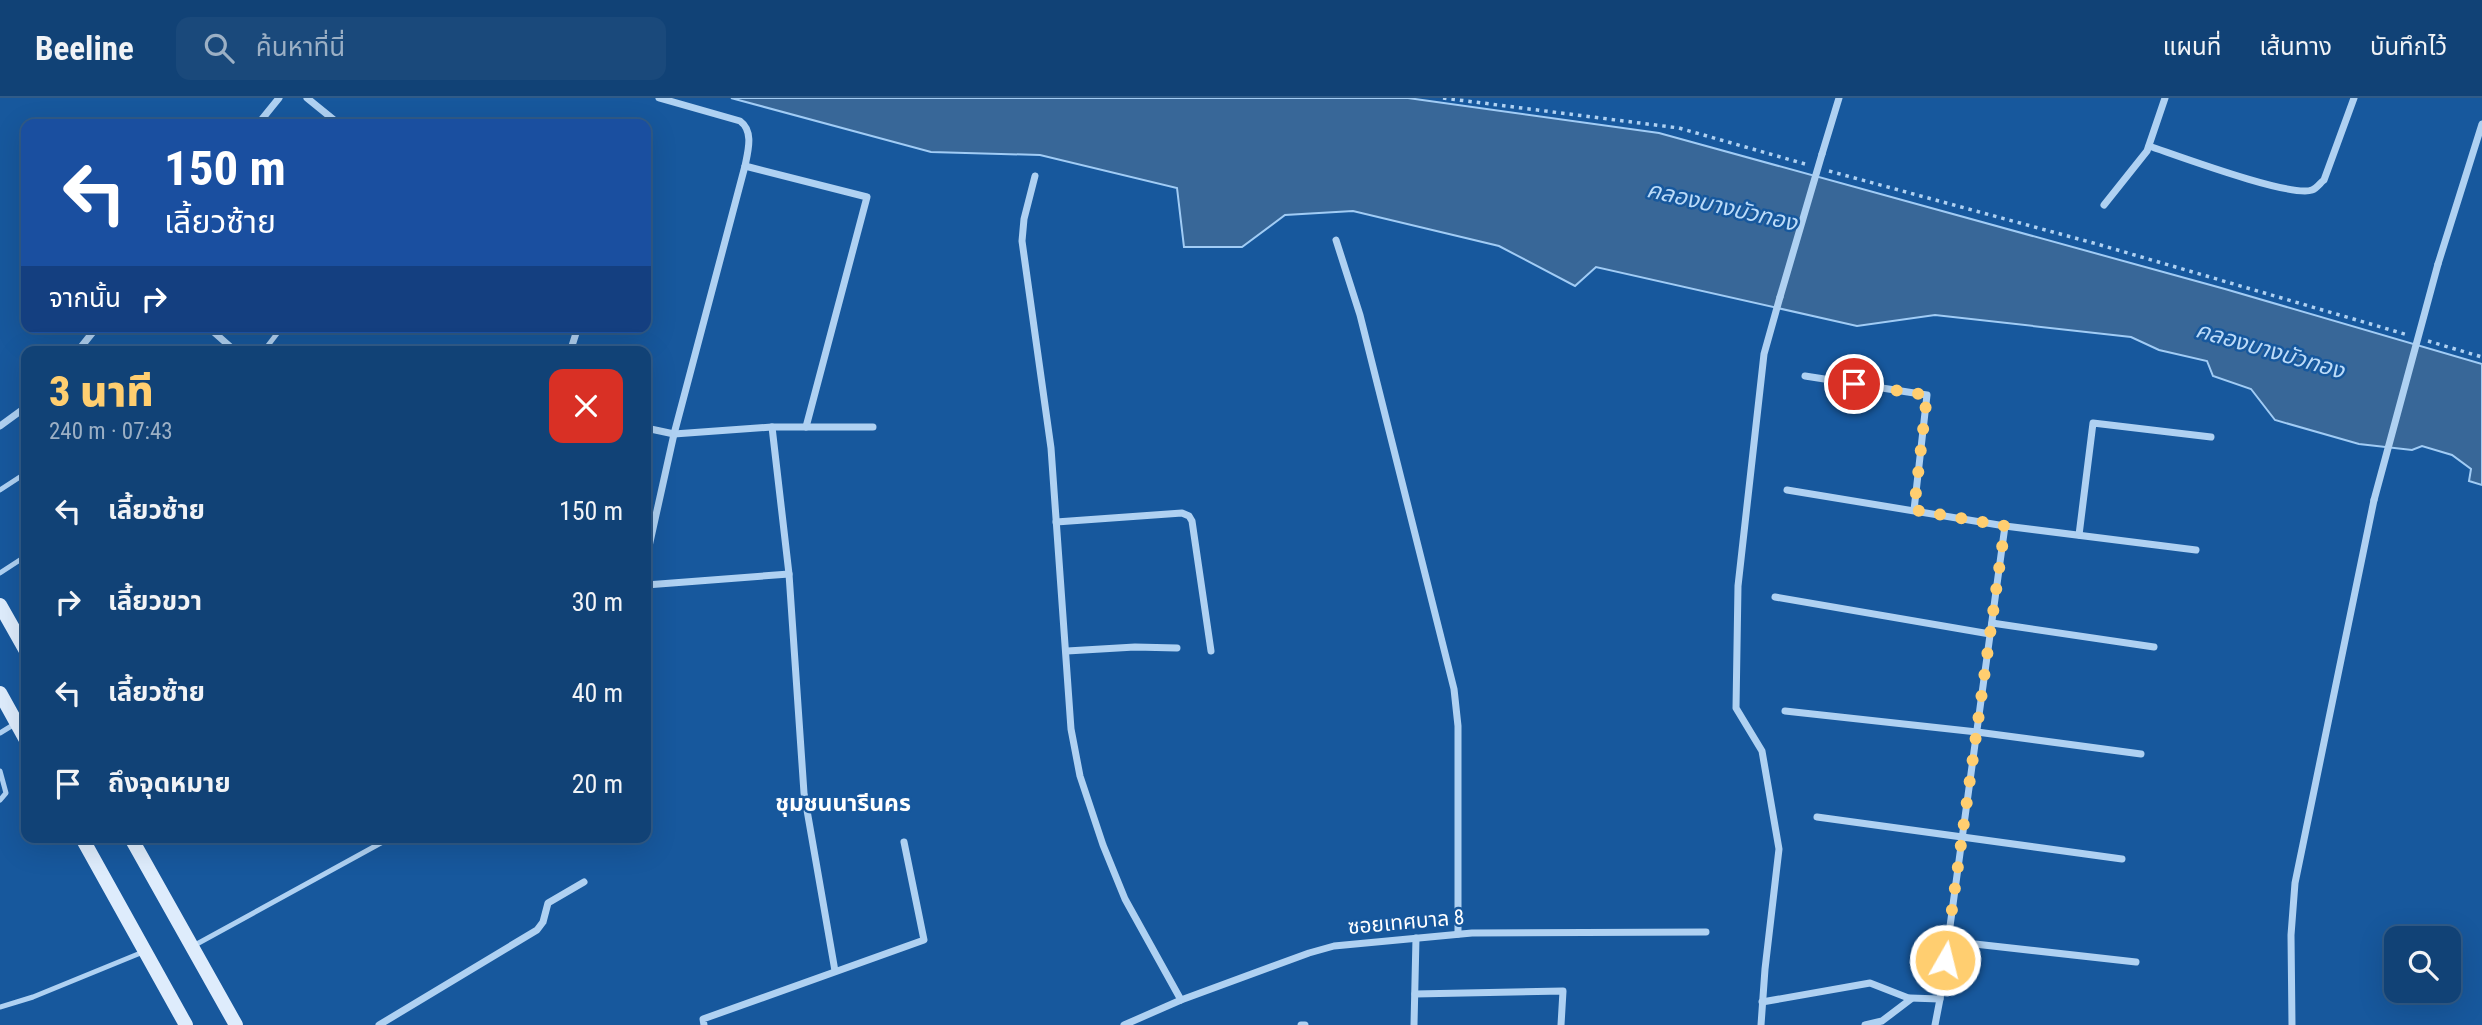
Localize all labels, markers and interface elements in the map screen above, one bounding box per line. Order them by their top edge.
search box [176,17,666,80]
text: Beeline [35,29,134,68]
icon: search [200,29,238,67]
text: ค้นหาที่นี่ [256,32,345,62]
text: แผนที่ [2163,33,2221,61]
text: เส้นทาง [2259,33,2332,61]
text: บันทึกไว้ [2370,33,2447,61]
text: 150 m [164,140,286,197]
icon: left [49,147,140,238]
water label: คลองบางบัวทอง [1644,176,1801,237]
text: เลี้ยวซ้าย [164,203,276,241]
icon: right [135,280,173,318]
text: จากนั้น [49,283,121,313]
water label: คลองบางบัวทอง [2193,316,2349,385]
pin [1824,354,1884,414]
icon: arrive [1835,365,1873,403]
text: 3 นาที [49,367,154,416]
button: close [549,369,623,443]
text: 240 m · 07:43 [49,418,173,445]
icon: left [49,492,87,530]
text: เลี้ยวซ้าย [108,495,205,525]
text: 150 m [559,496,623,526]
icon: right [49,583,87,621]
text: เลี้ยวขวา [108,586,202,616]
text: 30 m [572,587,623,617]
icon: left [49,674,87,712]
text: เลี้ยวซ้าย [108,677,205,707]
text: 40 m [572,678,623,708]
icon: arrive [49,765,87,803]
text: ถึงจุดหมาย [108,768,231,798]
text: 20 m [572,769,623,799]
district label: ชุมชนนารีนคร [775,790,911,817]
street label: ซอยเทศบาล 8 [1347,905,1465,939]
position arrow [1908,923,1982,997]
map controls [2384,926,2461,1003]
button: search [2384,926,2461,1003]

